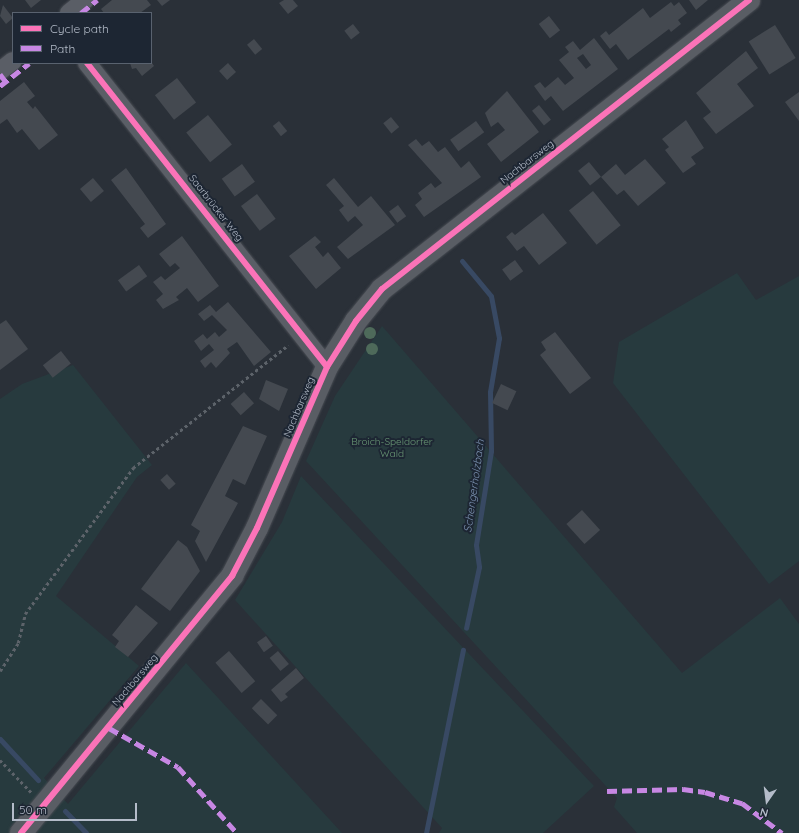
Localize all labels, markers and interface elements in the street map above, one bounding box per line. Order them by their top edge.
legend [12,12,152,64]
text: Cycle path [50,21,109,36]
text: Path [50,41,75,56]
street label: Nachbarsweg [498,138,556,186]
street label: Saarbrücker Weg [186,172,246,244]
street label: Nachbarsweg [281,375,317,439]
park label: Broich-Speldorfer Wald [351,435,433,458]
water label: Schengerholzbach [461,439,487,533]
street label: Nachbarsweg [110,652,160,708]
north arrow [747,781,787,821]
scale bar [14,795,139,821]
text: 50 m [19,802,47,817]
text: N [758,805,770,820]

